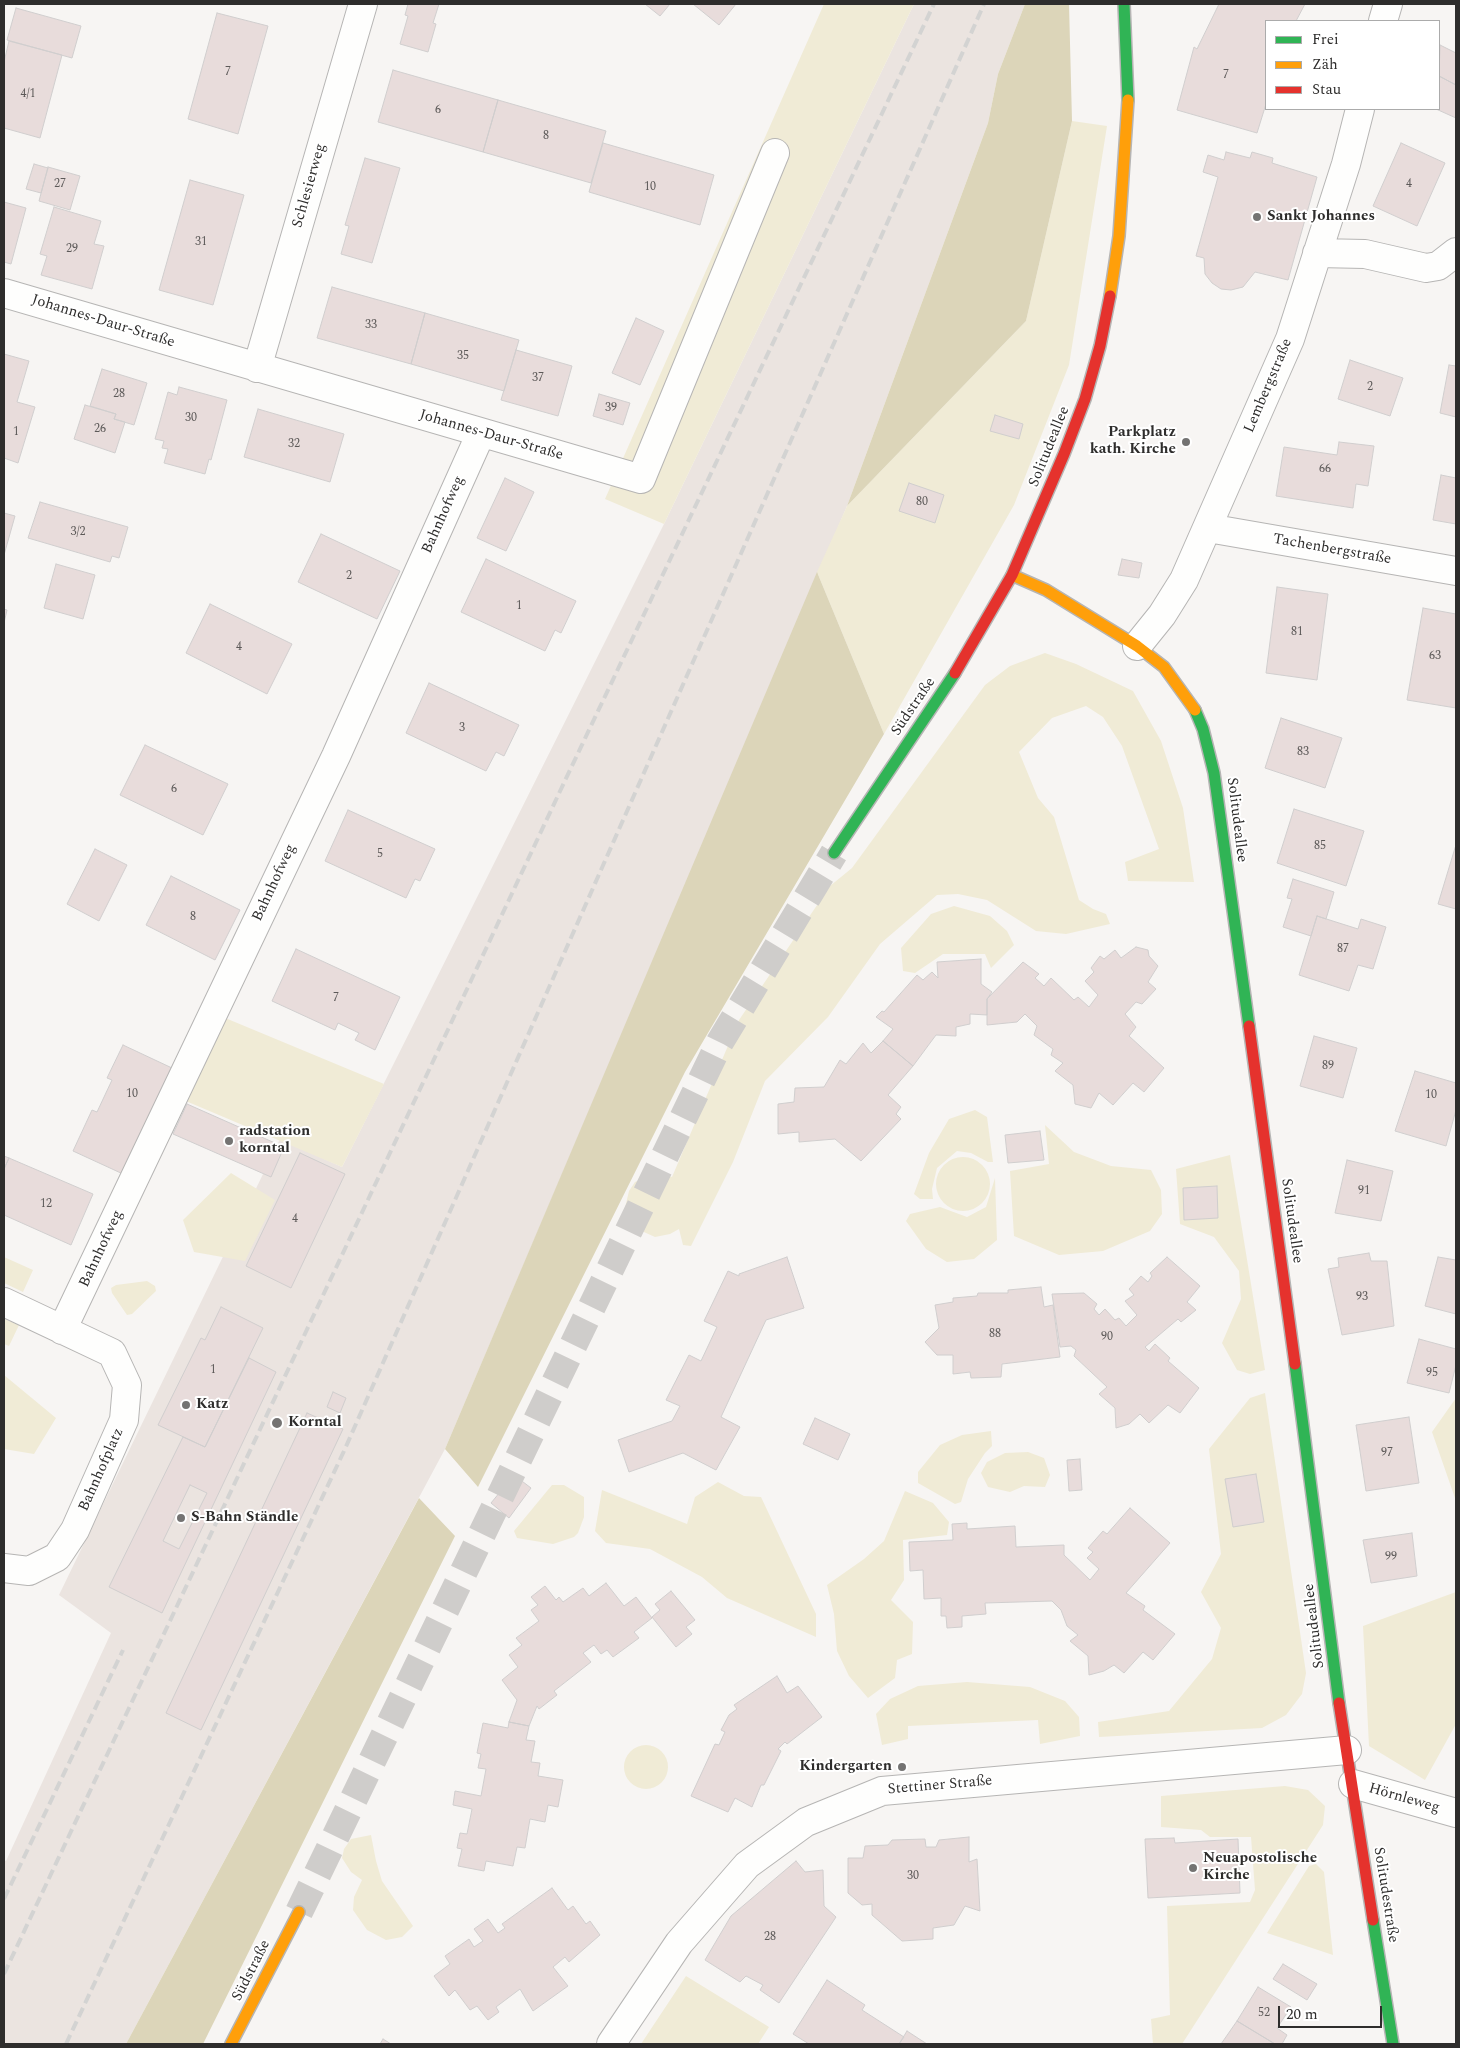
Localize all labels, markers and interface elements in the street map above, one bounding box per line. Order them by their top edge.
legend [1265,20,1440,110]
text: Frei [1312,28,1339,51]
text: Zäh [1312,53,1338,76]
house number: 7 [225,66,231,80]
house number: 7 [1223,69,1229,83]
text: Stau [1312,78,1341,101]
house number: 4/1 [21,88,35,102]
house number: 6 [435,104,441,118]
house number: 8 [543,130,549,144]
street label: Schlesierweg [289,142,331,230]
house number: 27 [54,178,66,192]
house number: 4 [1406,178,1412,192]
house number: 10 [644,181,656,195]
place label: Sankt Johannes [1267,208,1375,226]
marker: Sankt Johannes [1251,211,1263,223]
house number: 31 [195,236,207,250]
house number: 29 [66,243,78,257]
street label: Johannes-Daur-Straße [29,292,177,352]
house number: 33 [365,319,377,333]
street label: Lembergstraße [1241,336,1297,436]
house number: 35 [457,350,469,364]
house number: 37 [532,372,544,386]
house number: 2 [1367,381,1373,395]
house number: 28 [113,388,125,402]
house number: 39 [605,402,617,416]
street label: Solitudeallee [1026,404,1074,490]
street label: Johannes-Daur-Straße [417,407,565,465]
house number: 30 [185,412,197,426]
house number: 26 [94,423,106,437]
place label: Parkplatz kath. Kirche [1090,424,1176,459]
house number: 1 [13,426,19,440]
marker: Parkplatz kath. Kirche [1180,436,1192,448]
house number: 32 [288,438,300,452]
house number: 66 [1319,463,1331,477]
street label: Bahnhofweg [419,473,469,557]
house number: 80 [916,496,928,510]
house number: 3/2 [71,526,85,540]
street label: Tachenbergstraße [1271,531,1393,569]
house number: 2 [346,570,352,584]
house number: 1 [516,600,522,614]
house number: 81 [1291,626,1303,640]
house number: 4 [236,641,242,655]
house number: 63 [1429,650,1441,664]
street label: Südstraße [888,674,940,740]
house number: 3 [459,722,465,736]
house number: 83 [1297,746,1309,760]
street label: Solitudeallee [1222,776,1250,864]
house number: 6 [171,783,177,797]
house number: 85 [1314,840,1326,854]
street label: Bahnhofweg [249,841,301,925]
house number: 5 [377,848,383,862]
house number: 8 [190,911,196,925]
house number: 87 [1337,943,1349,957]
house number: 7 [333,992,339,1006]
house number: 89 [1322,1060,1334,1074]
house number: 10 [126,1088,138,1102]
house number: 10 [1425,1089,1437,1103]
place label: radstation korntal [239,1123,310,1158]
marker: radstation korntal [223,1135,235,1147]
street label: Solitudeallee [1276,1177,1306,1265]
house number: 91 [1358,1185,1370,1199]
house number: 12 [40,1198,52,1212]
street label: Bahnhofweg [76,1207,128,1291]
house number: 4 [292,1213,298,1227]
house number: 93 [1356,1291,1368,1305]
house number: 88 [989,1328,1001,1342]
house number: 90 [1101,1331,1113,1345]
house number: 1 [210,1364,216,1378]
house number: 95 [1426,1367,1438,1381]
place label: Katz [196,1396,228,1414]
marker: Katz [180,1399,192,1411]
place label: Korntal [288,1414,342,1432]
marker: Korntal [270,1416,284,1430]
street label: Bahnhofplatz [76,1426,128,1514]
house number: 97 [1381,1447,1393,1461]
place label: S-Bahn Ständle [191,1509,298,1527]
marker: S-Bahn Ständle [175,1512,187,1524]
house number: 99 [1385,1551,1397,1565]
street label: Solitudeallee [1301,1582,1329,1670]
place label: Kindergarten [799,1758,892,1776]
marker: Kindergarten [896,1761,908,1773]
street label: Stettiner Straße [887,1772,993,1800]
street label: Hörnleweg [1366,1780,1442,1818]
street label: Solitudestraße [1369,1846,1401,1944]
place label: Neuapostolische Kirche [1203,1850,1317,1885]
marker: Neuapostolische Kirche [1187,1862,1199,1874]
house number: 30 [907,1870,919,1884]
house number: 28 [764,1931,776,1945]
street label: Südstraße [229,1937,275,2005]
scale bar [1280,1996,1384,2028]
text: 20 m [1286,2003,1318,2026]
house number: 52 [1258,2007,1270,2021]

